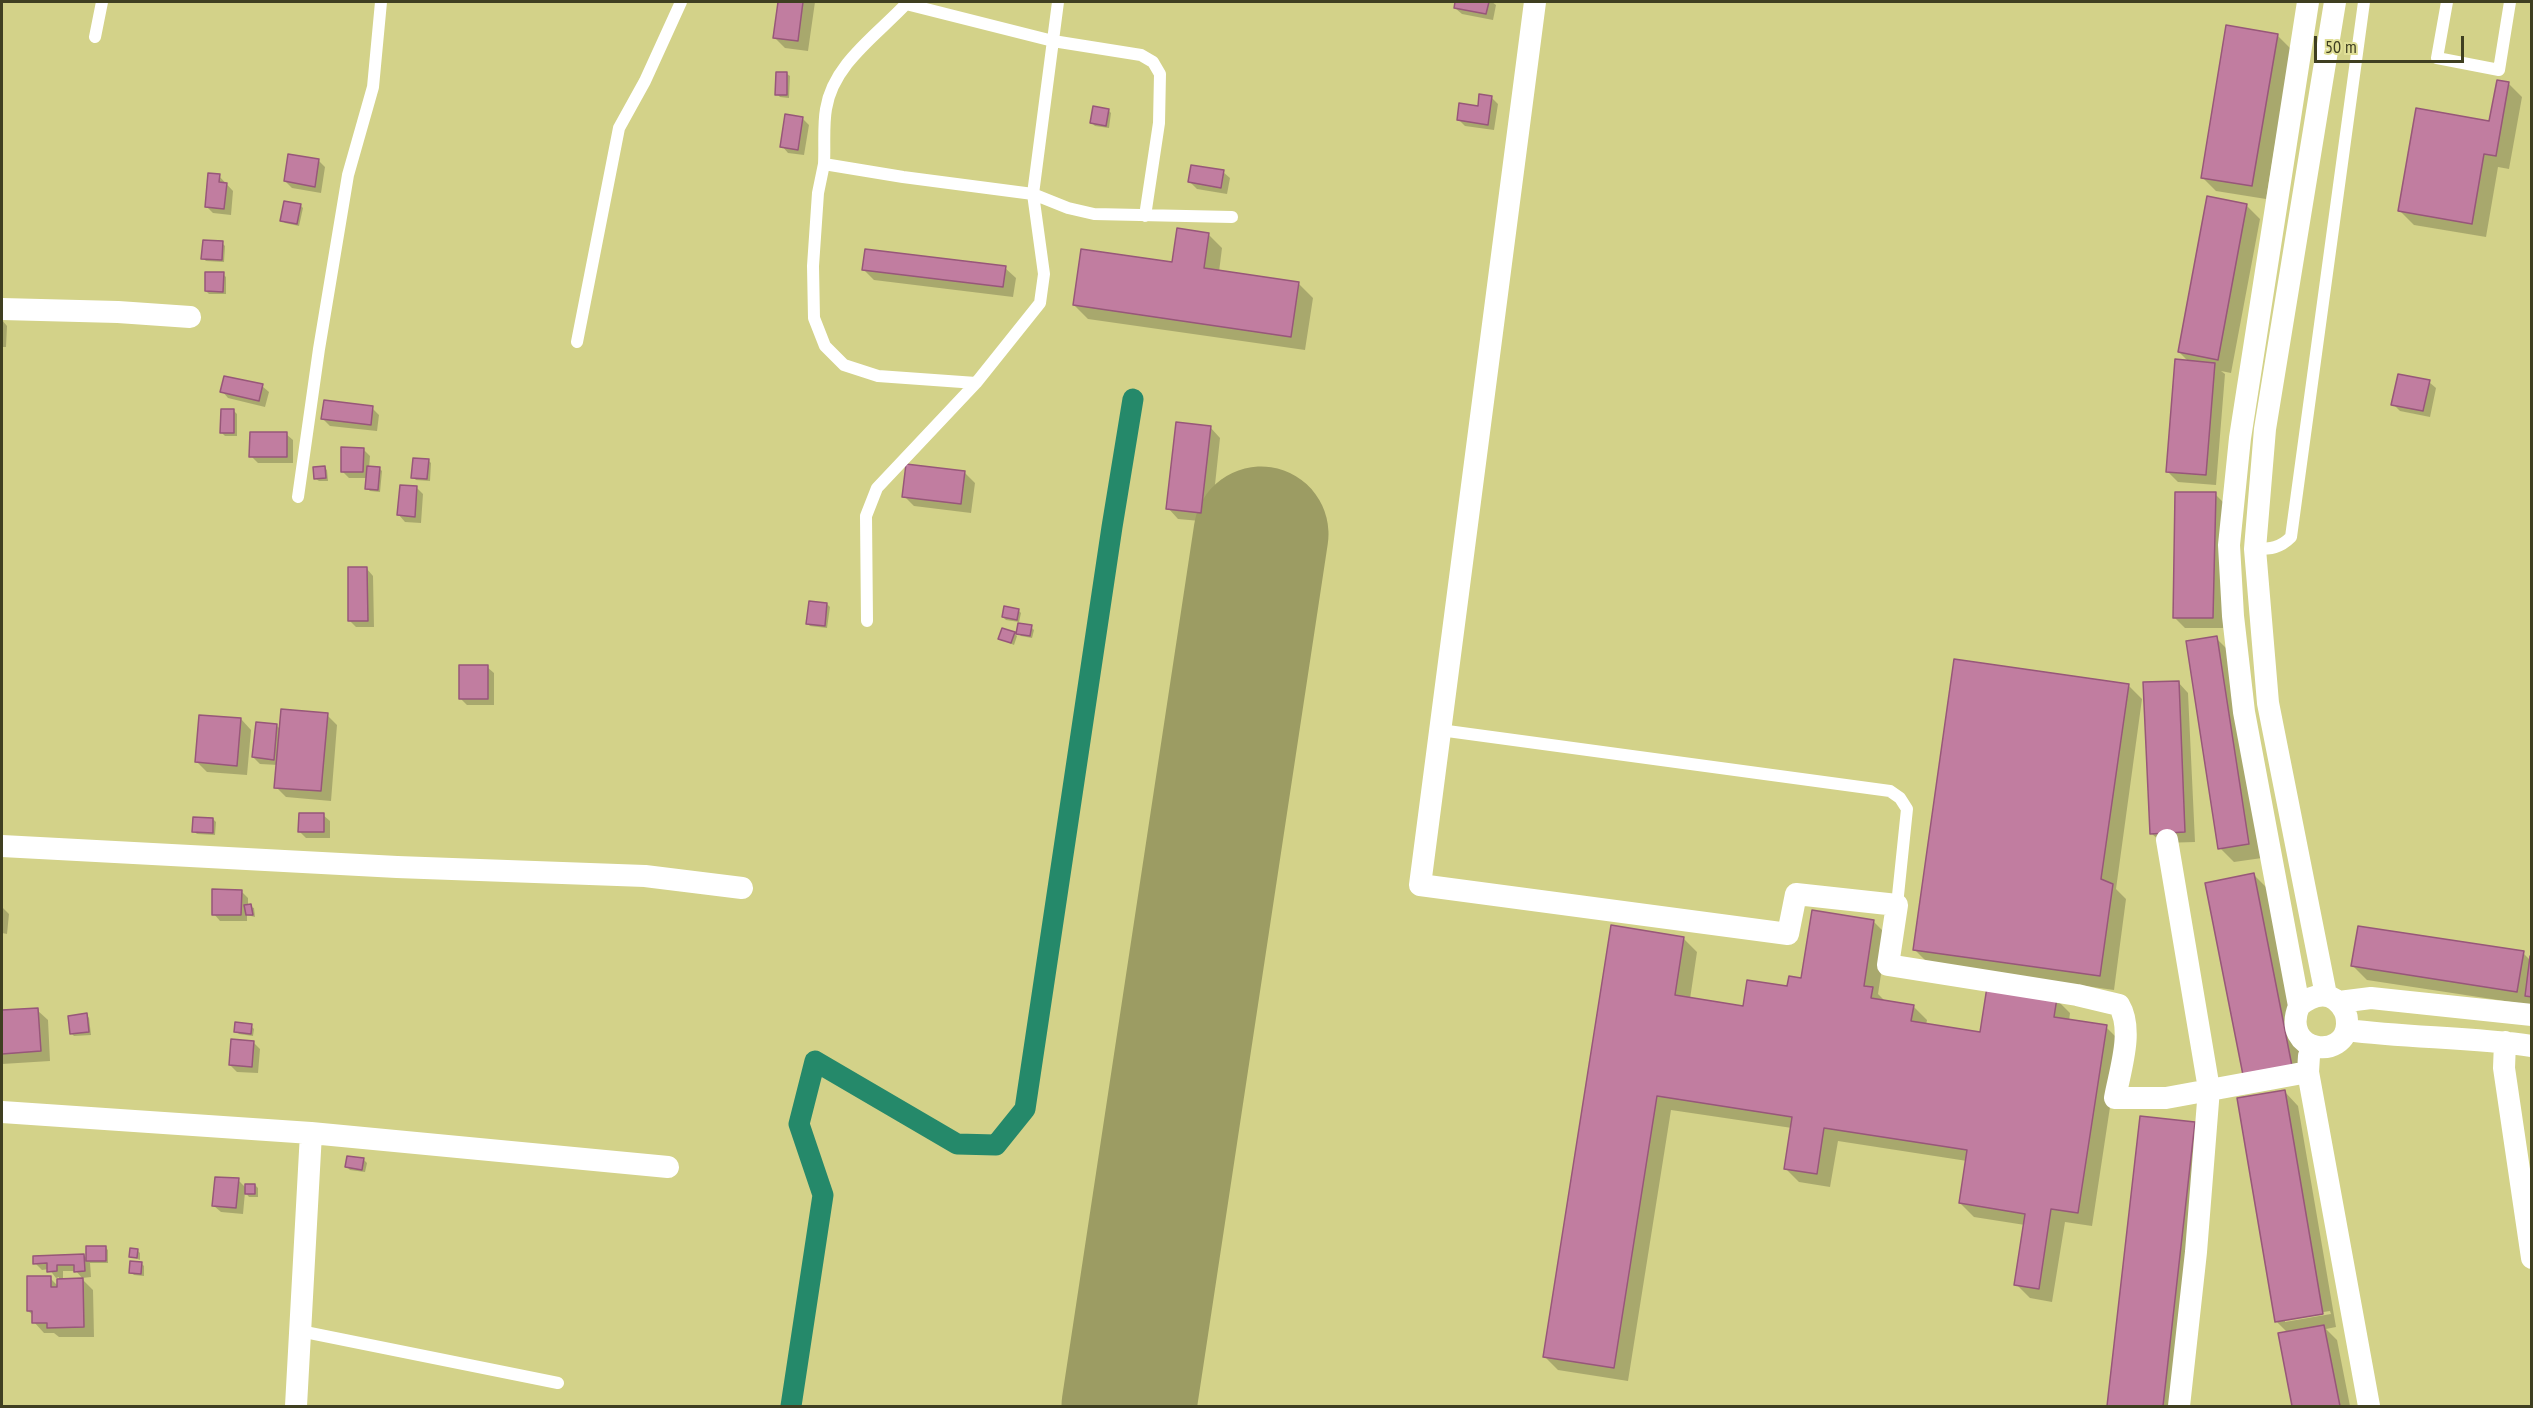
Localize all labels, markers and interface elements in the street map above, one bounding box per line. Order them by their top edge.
scale bar [2317,24,2467,62]
text: 50 m [2325,35,2357,58]

